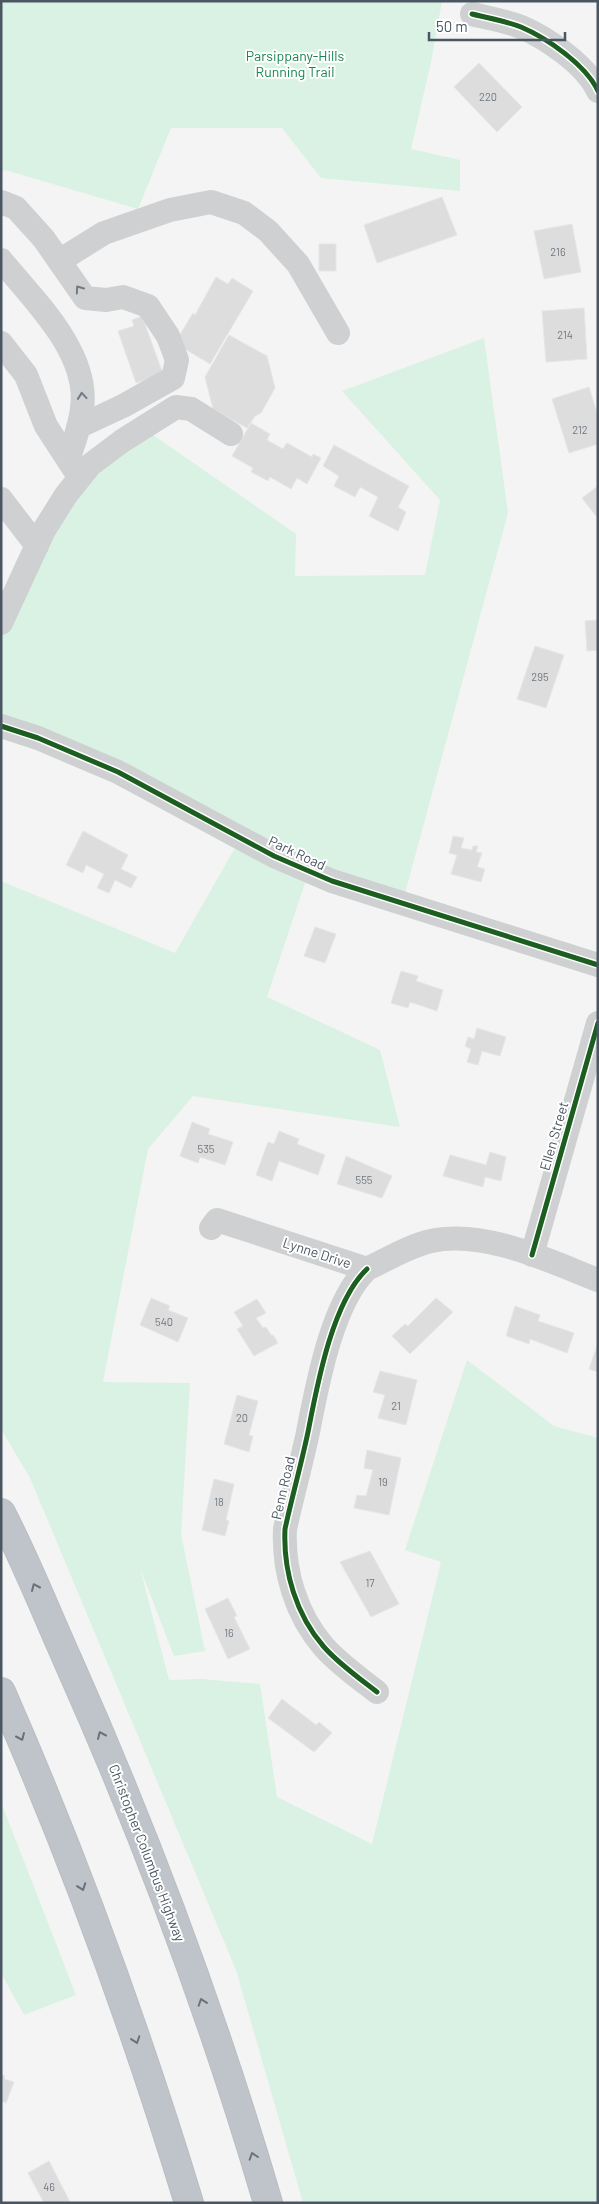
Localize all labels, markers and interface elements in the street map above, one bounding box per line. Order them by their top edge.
scale bar [429,10,565,42]
text: 50 m [436,17,468,35]
park label: Parsippany-Hills Running Trail [246,47,344,80]
house number: 220 [479,90,497,103]
house number: 216 [550,245,566,258]
one-way arrow [76,286,85,295]
house number: 214 [557,328,573,341]
one-way arrow [76,391,87,399]
house number: 212 [572,423,588,436]
house number: 295 [531,670,549,683]
street label: Park Road [266,832,329,873]
street label: Ellen Street [536,1099,571,1172]
house number: 535 [198,1142,215,1155]
house number: 555 [356,1173,373,1186]
street label: Lynne Drive [281,1234,353,1272]
house number: 540 [155,1315,173,1328]
house number: 21 [391,1399,401,1412]
house number: 20 [236,1411,248,1424]
street label: Penn Road [267,1455,298,1521]
house number: 19 [378,1475,388,1488]
house number: 18 [214,1495,224,1508]
house number: 17 [365,1576,375,1589]
one-way arrow [31,1583,42,1592]
house number: 16 [224,1626,234,1639]
one-way arrow [97,1731,108,1740]
one-way arrow [15,1732,25,1740]
street label: Christopher Columbus Highway [106,1762,189,1944]
one-way arrow [76,1882,86,1891]
one-way arrow [198,1998,208,2007]
one-way arrow [130,2035,140,2044]
one-way arrow [249,2153,259,2161]
house number: 46 [43,2180,55,2193]

